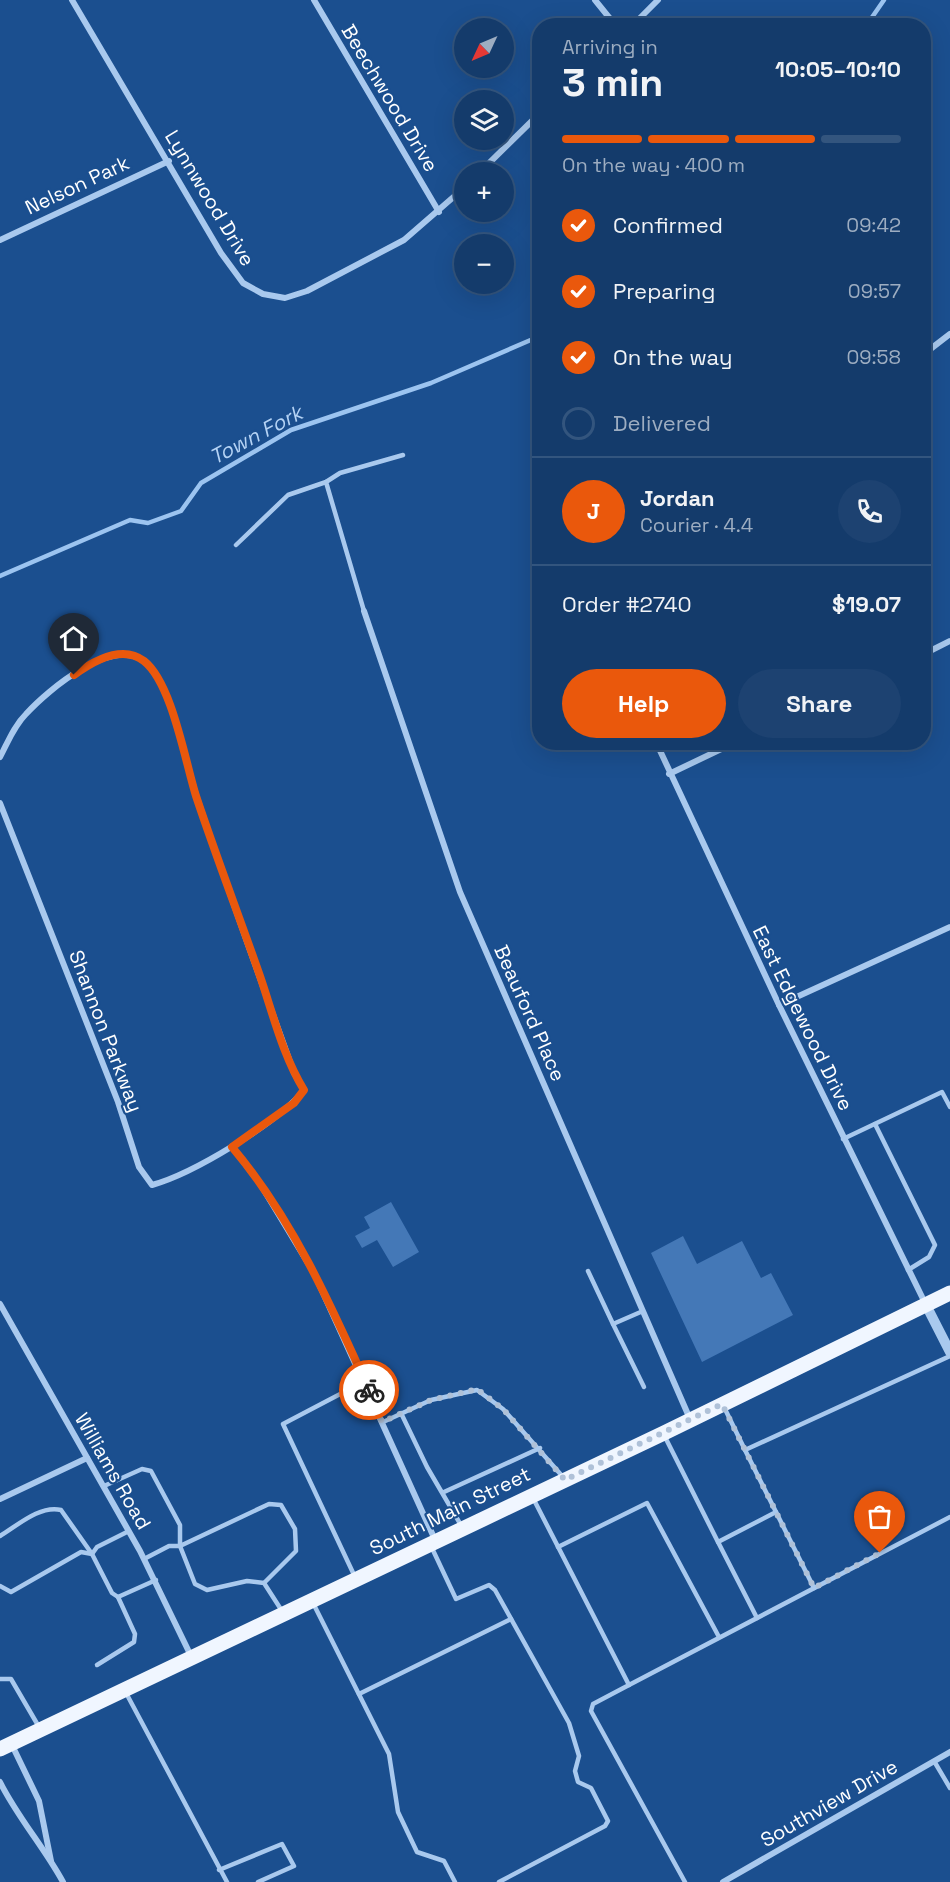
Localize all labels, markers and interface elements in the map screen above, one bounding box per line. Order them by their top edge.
north arrow [454,18,514,78]
map controls [454,18,514,294]
street label: Beechwood Drive [336,20,444,176]
text: Arriving in [562,34,658,60]
text: 10:05–10:10 [775,55,901,83]
text: 3 min [562,58,663,107]
button: layers [454,90,514,150]
street label: Lynnwood Drive [159,125,261,271]
street label: Nelson Park [21,149,133,220]
text: On the way · 400 m [562,152,745,178]
button: + [454,162,514,222]
icon: check [562,209,595,242]
text: Confirmed [613,211,723,239]
text: 09:42 [846,212,901,238]
button: − [454,234,514,294]
icon: check [562,275,595,308]
text: Preparing [613,277,715,305]
text: 09:57 [848,278,901,304]
icon: check [562,341,595,374]
text: On the way [613,343,732,371]
text: 09:58 [846,344,901,370]
water label: Town Fork [205,398,309,470]
text: Delivered [613,409,711,437]
button: phone [838,480,901,543]
text: Jordan [640,484,715,512]
text: J [587,497,600,525]
text: Courier · 4.4 [640,512,753,538]
text: Order #2740 [562,590,692,618]
text: $19.07 [832,590,901,618]
pin [48,613,99,675]
icon: home [57,622,90,655]
button: Help [562,669,726,738]
button: Share [738,669,901,738]
street label: East Edgewood Drive [747,921,859,1115]
street label: Beauford Place [488,941,572,1085]
street label: Shannon Parkway [63,946,149,1116]
courier [339,1360,399,1420]
icon: bike [353,1374,386,1407]
street label: Williams Road [69,1408,157,1534]
street label: South Main Street [365,1461,535,1561]
pin [854,1491,905,1553]
icon: bag [863,1500,896,1533]
street label: Southview Drive [756,1753,902,1853]

